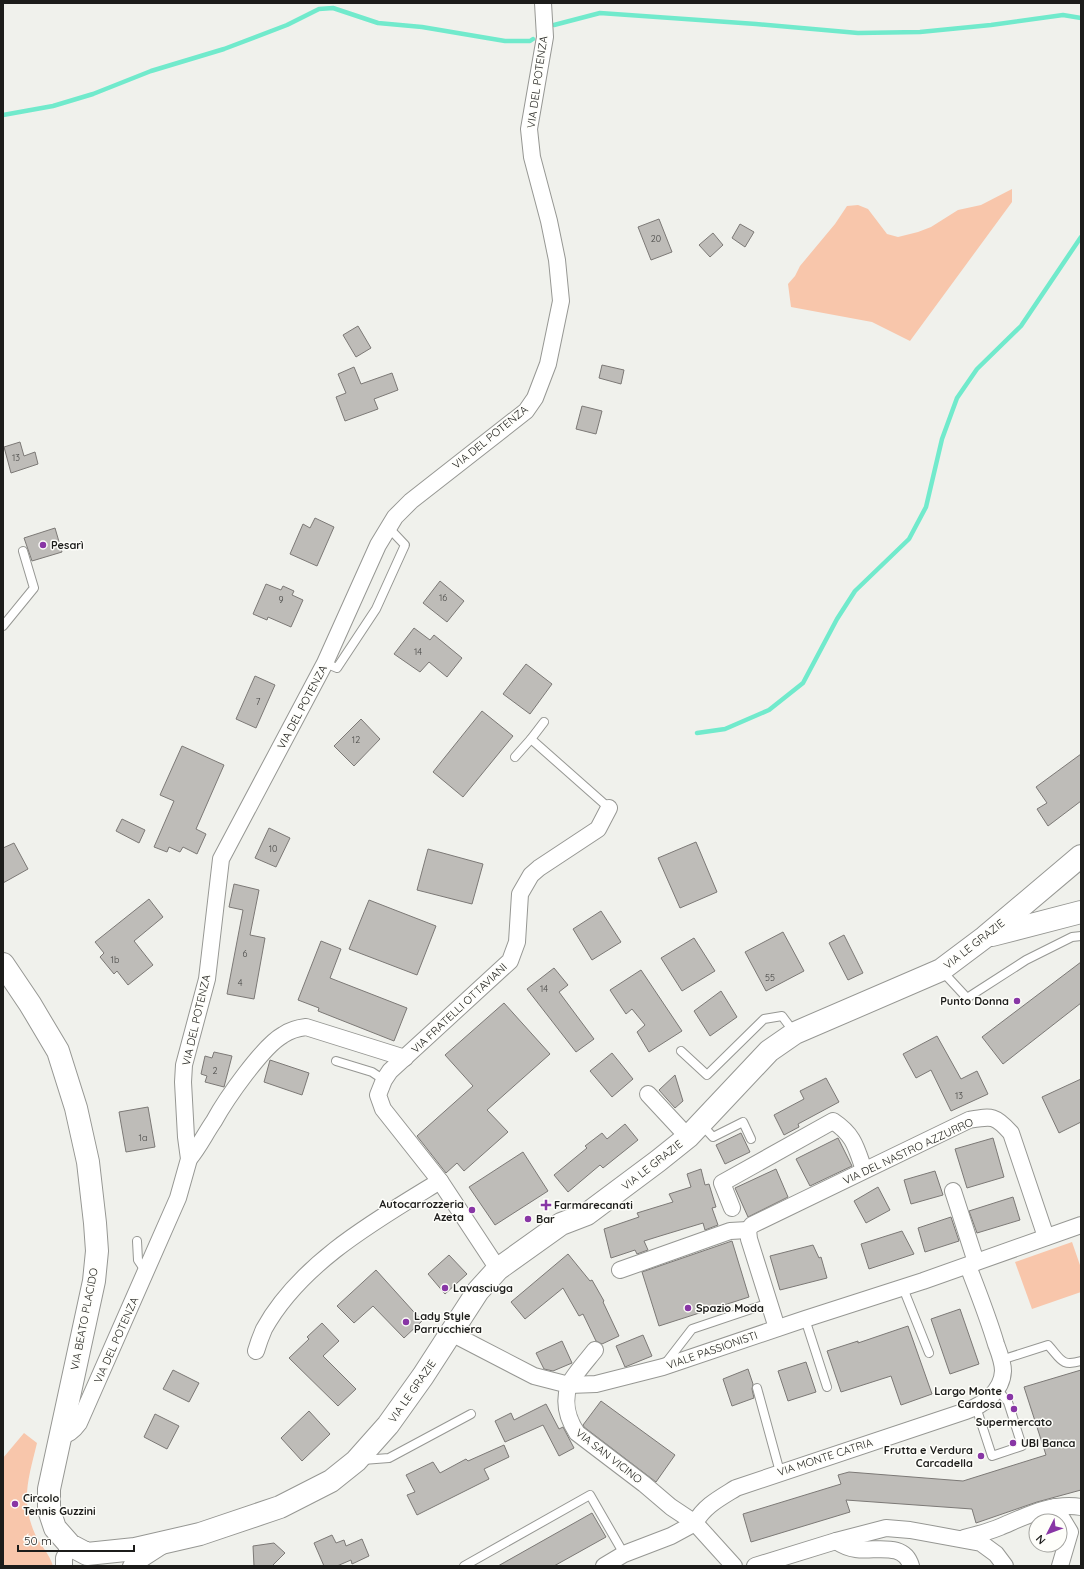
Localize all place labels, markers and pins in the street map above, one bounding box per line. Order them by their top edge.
place label: Pesarì [51,538,84,552]
marker: Pesarì [38,540,48,550]
place label: Punto Donna [940,994,1009,1008]
marker: Punto Donna [1012,996,1022,1006]
place label: Autocarrozzeria Azeta [379,1197,464,1224]
place label: Farmarecanati [554,1198,633,1212]
marker: Farmarecanati [541,1200,551,1210]
marker: Autocarrozzeria Azeta [467,1205,477,1215]
place label: Bar [536,1212,555,1226]
marker: Bar [523,1214,533,1224]
place label: Lavasciuga [453,1281,513,1295]
marker: Lavasciuga [440,1283,450,1293]
place label: Spazio Moda [696,1301,764,1315]
marker: Spazio Moda [683,1303,693,1313]
place label: Lady Style Parrucchiera [414,1309,482,1336]
marker: Lady Style Parrucchiera [401,1317,411,1327]
place label: Largo Monte Cardosa [934,1384,1003,1411]
marker: Largo Monte Cardosa [1005,1392,1015,1402]
marker: Supermercato [1009,1404,1019,1414]
place label: Supermercato [976,1415,1052,1429]
place label: UBI Banca [1021,1436,1075,1450]
marker: UBI Banca [1008,1438,1018,1448]
place label: Frutta e Verdura Carcadella [884,1443,973,1470]
marker: Frutta e Verdura Carcadella [976,1451,986,1461]
place label: Circolo Tennis Guzzini [23,1491,96,1518]
marker: Circolo Tennis Guzzini [10,1499,20,1509]

